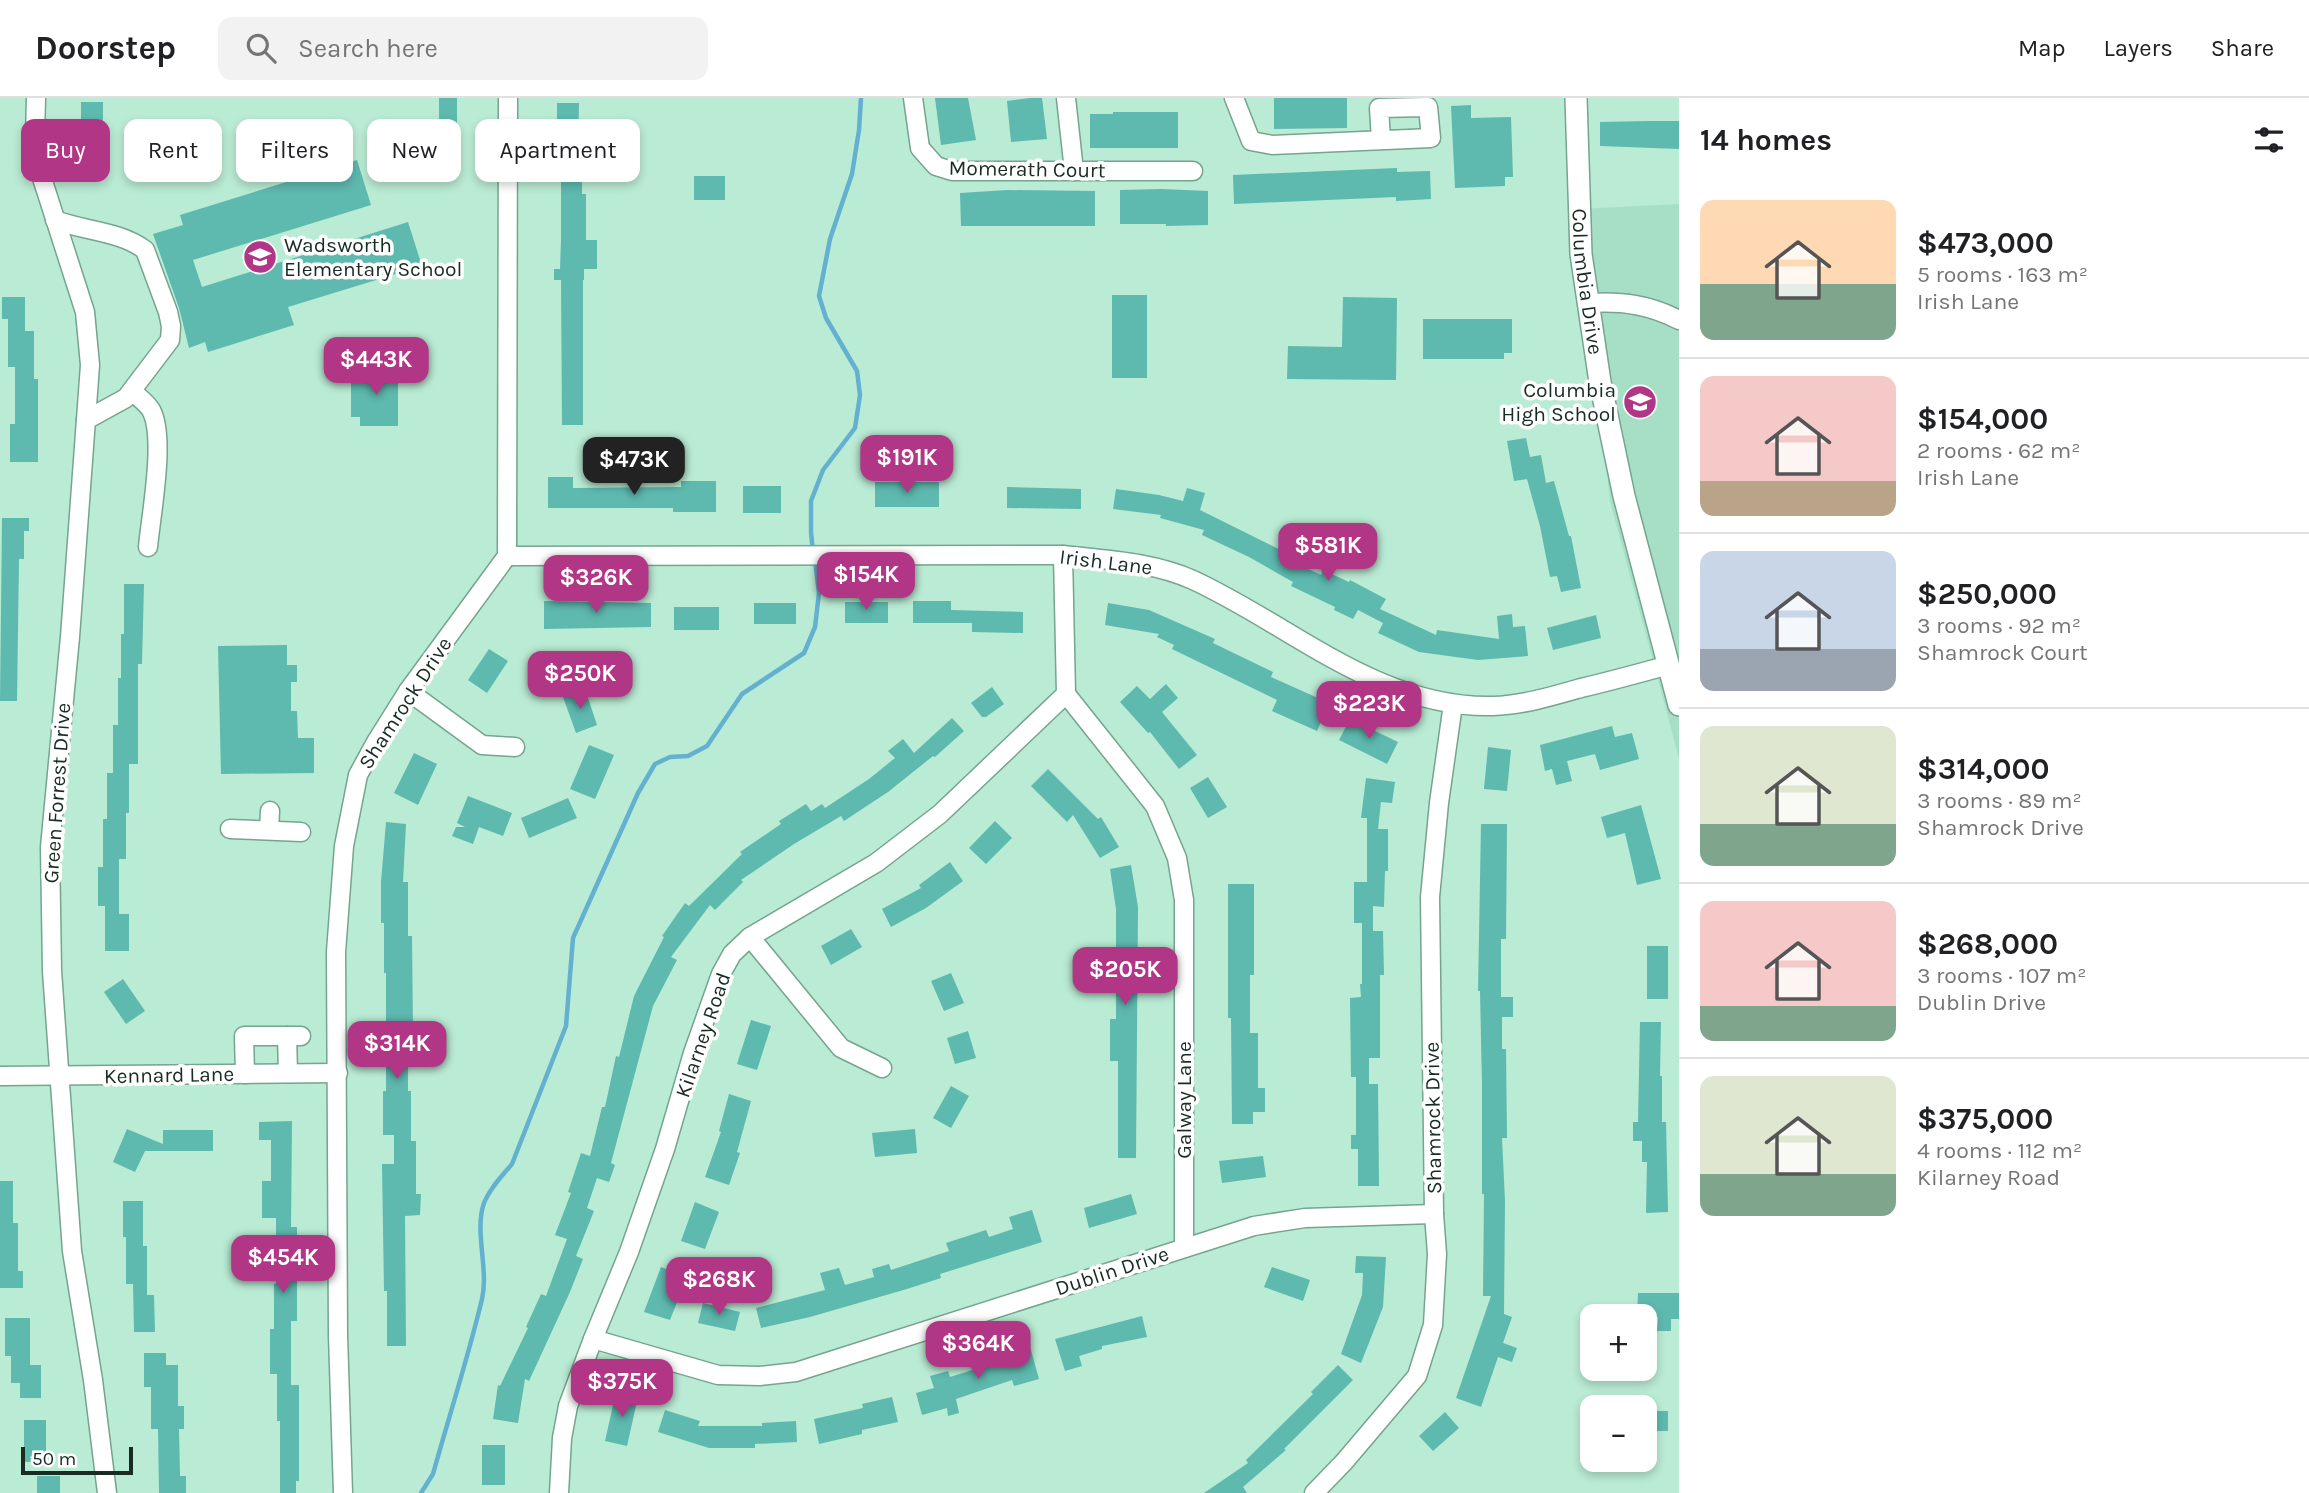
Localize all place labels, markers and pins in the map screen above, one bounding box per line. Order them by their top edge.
place label: Wadsworth Elementary School [284,233,462,281]
school or university icon: Wadsworth Elementary School [241,238,279,276]
pin: $443K [327,338,425,397]
place label: Columbia High School [1501,378,1616,426]
school or university icon: Columbia High School [1621,383,1659,421]
pin: $191K [858,436,956,495]
pin: $473K [585,438,683,497]
pin: $581K [1279,524,1377,583]
pin: $154K [817,552,915,612]
pin: $326K [547,556,645,615]
pin: $250K [531,652,629,711]
pin: $223K [1320,682,1418,741]
pin: $205K [1076,948,1174,1007]
pin: $314K [348,1021,446,1081]
pin: $454K [234,1236,332,1295]
pin: $268K [670,1258,768,1317]
pin: $364K [929,1322,1027,1381]
pin: $375K [573,1360,671,1419]

